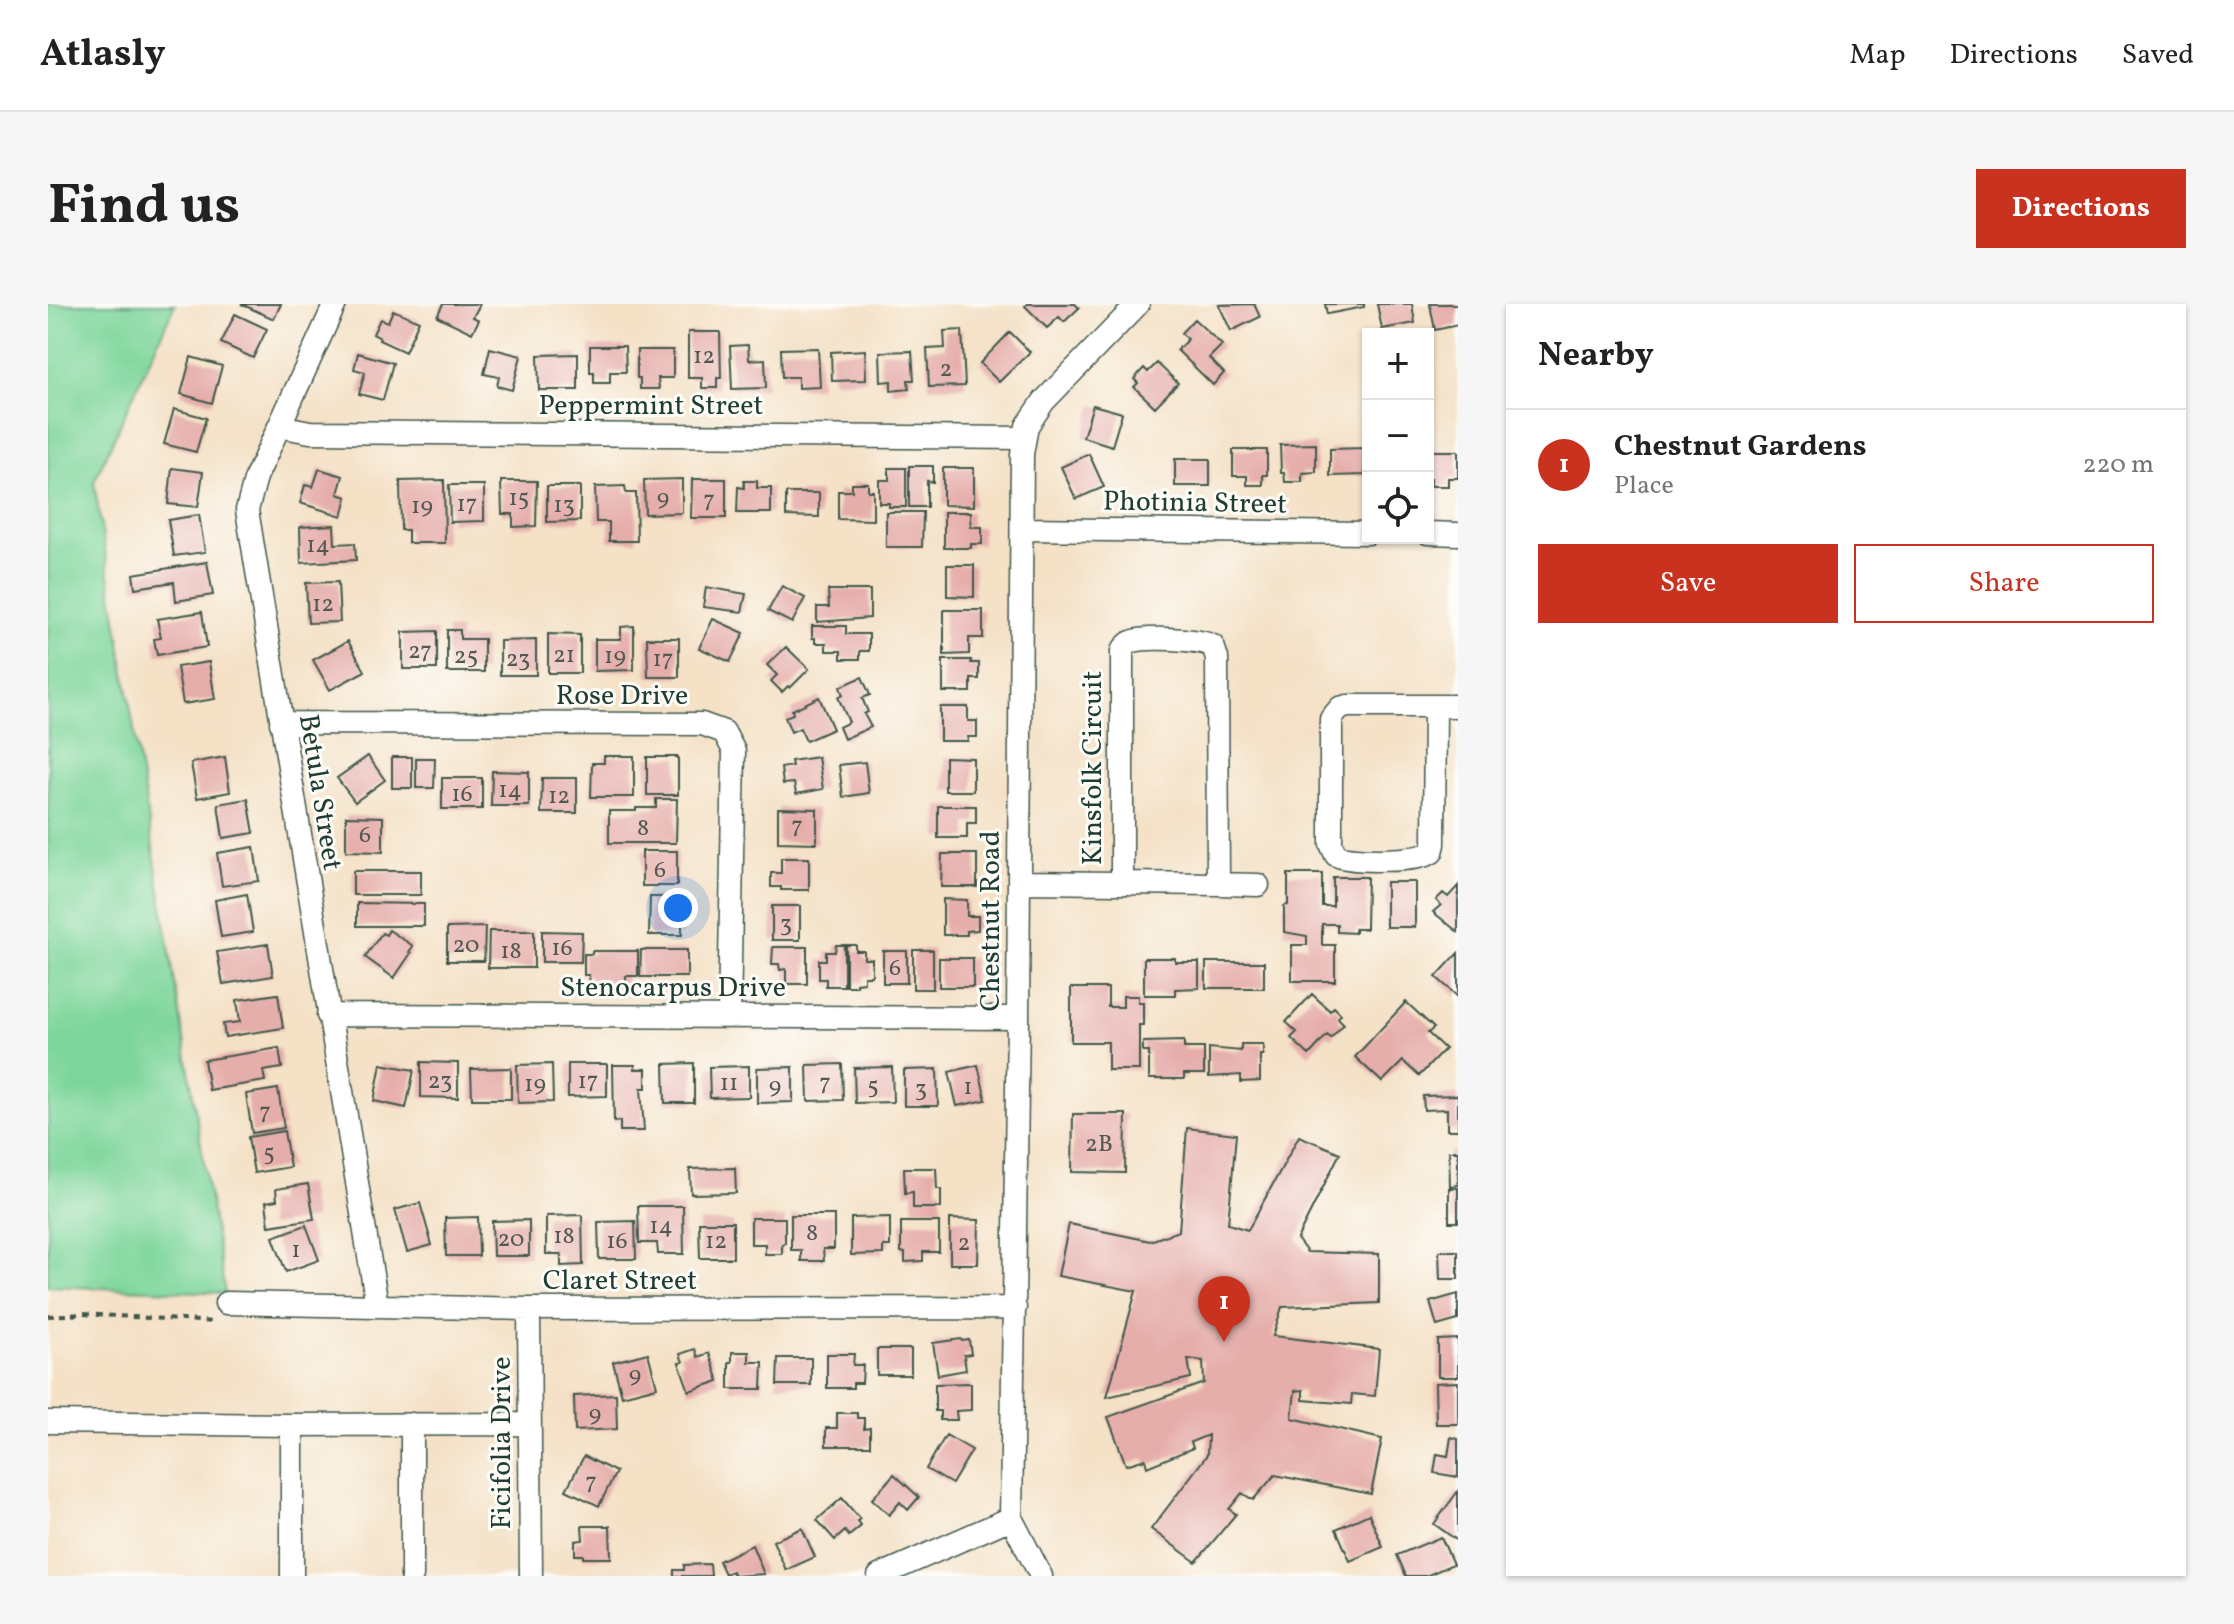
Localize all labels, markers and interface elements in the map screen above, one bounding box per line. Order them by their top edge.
text: Atlasly [40,29,166,82]
text: Map [1850,36,1906,75]
text: Directions [1950,36,2078,75]
text: Saved [2122,36,2194,75]
text: Find us [48,169,240,247]
button: Directions [1976,169,2186,248]
map controls [1362,328,1434,544]
button: + [1362,328,1434,400]
text: Nearby [1538,333,1654,380]
house number: 12 [693,340,715,374]
house number: 2 [940,353,952,387]
street label: Peppermint Street [539,387,763,426]
button: − [1362,400,1434,472]
text: Chestnut Gardens [1614,426,1867,468]
text: 1 [1559,447,1569,483]
text: 220 m [2082,447,2154,483]
text: Place [1614,468,1674,504]
button: locate [1362,472,1434,544]
house number: 15 [509,482,529,516]
house number: 9 [657,482,669,516]
street label: Photinia Street [1103,482,1287,525]
house number: 7 [703,484,715,518]
house number: 17 [457,488,477,522]
house number: 13 [553,489,575,523]
house number: 19 [411,490,433,524]
house number: 14 [306,529,330,563]
button: Save [1538,544,1838,623]
button: Share [1854,544,2154,623]
house number: 12 [312,588,334,622]
house number: 27 [408,635,432,669]
house number: 21 [553,639,575,673]
house number: 25 [454,640,478,674]
house number: 19 [604,640,626,674]
house number: 23 [506,643,530,677]
house number: 17 [653,643,673,677]
street label: Kinsfolk Circuit [1074,671,1113,865]
street label: Rose Drive [556,677,688,716]
street label: Betula Street [288,711,351,873]
house number: 14 [498,774,522,808]
house number: 16 [451,778,473,812]
house number: 12 [548,780,570,814]
house number: 7 [791,810,803,844]
house number: 8 [637,812,649,846]
house number: 6 [359,819,371,853]
street label: Chestnut Road [972,830,1011,1012]
house number: 6 [654,854,666,888]
your location [658,888,698,928]
house number: 3 [780,908,792,942]
house number: 20 [452,929,480,963]
house number: 16 [551,932,573,966]
house number: 18 [500,935,522,969]
house number: 6 [889,952,901,986]
street label: Stenocarpus Drive [560,969,786,1008]
house number: 23 [428,1065,452,1099]
house number: 17 [578,1065,598,1099]
house number: 11 [720,1067,738,1101]
house number: 7 [819,1067,831,1101]
house number: 19 [524,1068,546,1102]
house number: 9 [769,1070,781,1104]
house number: 5 [867,1070,879,1104]
house number: 1 [963,1071,973,1105]
house number: 3 [915,1073,927,1107]
house number: 7 [259,1096,271,1130]
house number: 2B [1085,1128,1113,1162]
house number: 5 [263,1137,275,1171]
house number: 14 [649,1210,673,1244]
house number: 8 [806,1217,818,1251]
house number: 18 [553,1220,575,1254]
house number: 20 [497,1223,525,1257]
house number: 16 [606,1225,628,1259]
house number: 12 [705,1225,727,1259]
house number: 2 [958,1227,970,1261]
house number: 1 [291,1234,301,1268]
street label: Claret Street [543,1262,697,1301]
pin: 1 [1198,1276,1250,1342]
street label: Ficifolia Drive [483,1356,522,1530]
house number: 9 [629,1359,641,1393]
house number: 9 [589,1398,601,1432]
house number: 7 [585,1466,597,1500]

